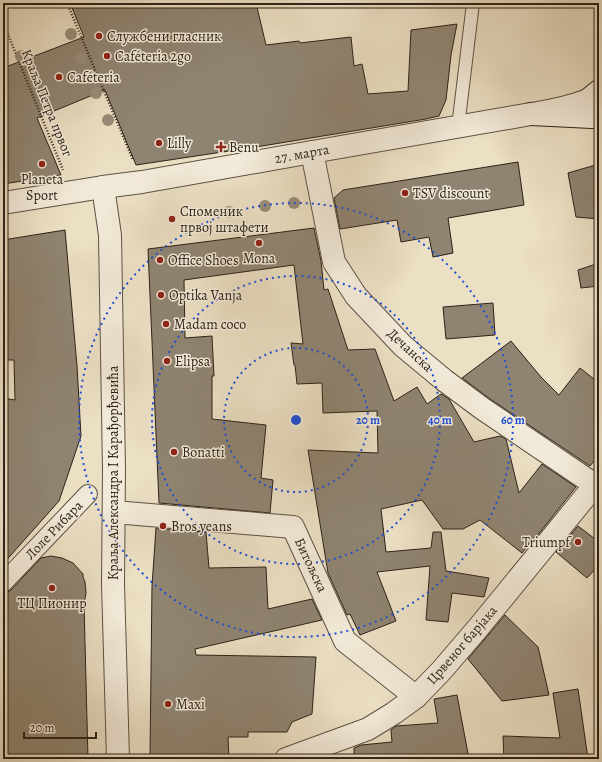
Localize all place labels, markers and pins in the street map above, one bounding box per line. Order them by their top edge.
place label: Службени гласник [107,27,221,46]
marker: Службени гласник [94,31,104,41]
place label: Caféteria 2go [115,47,191,66]
marker: Caféteria 2go [102,51,112,61]
place label: Caféteria [67,68,120,87]
marker: Caféteria [54,72,64,82]
place label: Lilly [167,134,192,153]
marker: Lilly [154,138,164,148]
place label: Benu [229,138,259,157]
marker: Benu [216,142,226,152]
marker: Planeta Sport [37,159,47,169]
place label: Planeta Sport [21,170,64,205]
place label: TSV discount [413,184,489,203]
marker: TSV discount [400,188,410,198]
place label: Споменик првој штафети [180,202,269,237]
marker: Споменик првој штафети [167,214,177,224]
marker: Mona [254,238,264,248]
place label: Mona [243,249,276,268]
place label: Office Shoes [168,251,239,270]
marker: Office Shoes [155,255,165,265]
place label: Optika Vanja [169,286,243,305]
marker: Optika Vanja [156,290,166,300]
place label: Madam coco [174,315,246,334]
marker: Madam coco [161,319,171,329]
place label: Elipsa [175,352,211,371]
marker: Elipsa [162,356,172,366]
centre of rings [289,413,303,427]
place label: Bonatti [182,443,225,462]
marker: Bonatti [169,447,179,457]
place label: Bros yeans [171,517,232,536]
marker: Bros yeans [158,521,168,531]
place label: Triumpf [522,533,572,552]
marker: Triumpf [573,537,583,547]
marker: ТЦ Пионир [47,583,57,593]
place label: ТЦ Пионир [17,594,87,613]
place label: Maxi [176,695,205,714]
marker: Maxi [163,699,173,709]

